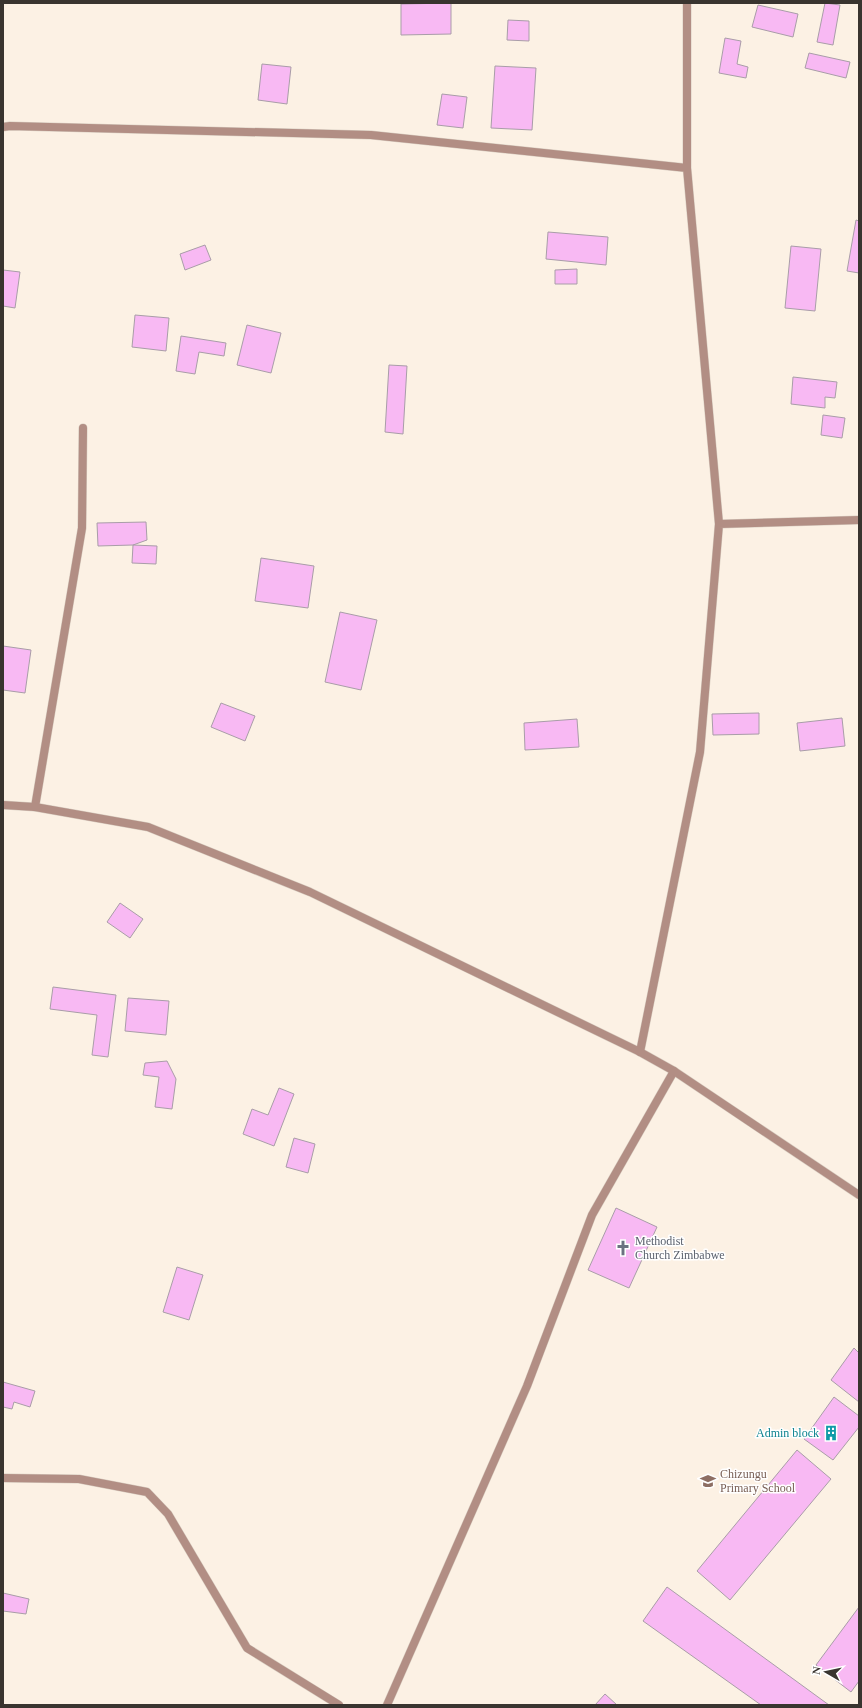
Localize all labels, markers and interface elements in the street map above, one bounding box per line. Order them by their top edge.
place label: Methodist Church Zimbabwe [635,1234,725,1262]
church icon: Methodist Church Zimbabwe [614,1239,632,1257]
building icon: Admin block [822,1424,840,1442]
place label: Admin block [756,1426,819,1440]
place label: Chizungu Primary School [720,1467,796,1495]
school or university icon: Chizungu Primary School [699,1472,717,1490]
north arrow [806,1652,846,1692]
text: N [810,1666,823,1675]

